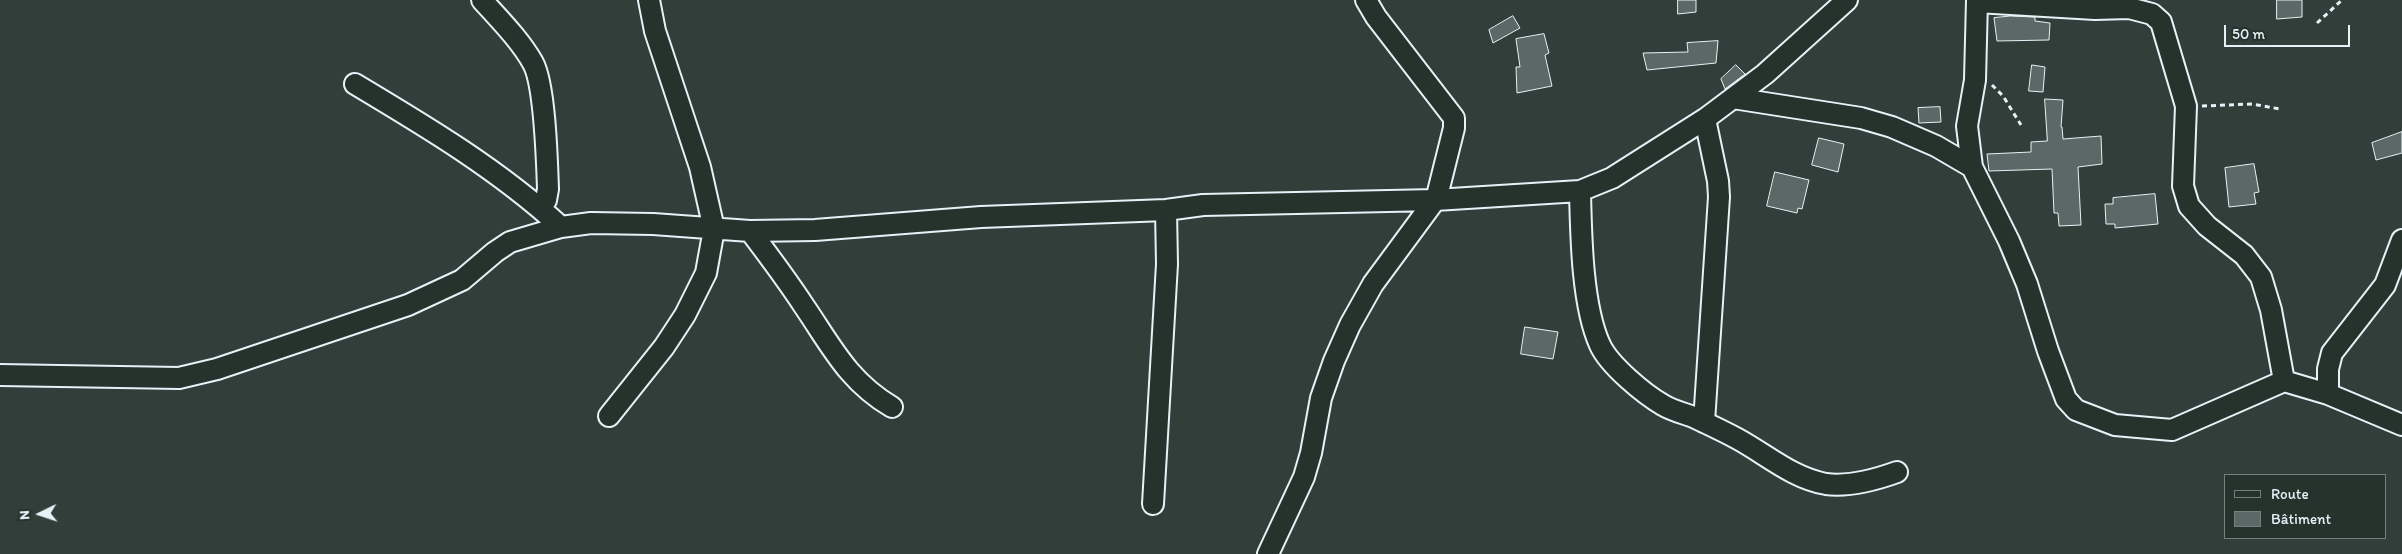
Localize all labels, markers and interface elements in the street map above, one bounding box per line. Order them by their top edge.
scale bar [2227,15,2353,47]
text: 50 m [2232,25,2265,43]
legend [2224,474,2387,539]
text: Route [2271,485,2309,503]
north arrow [15,489,65,539]
text: N [16,510,33,520]
text: Bâtiment [2271,510,2331,528]

